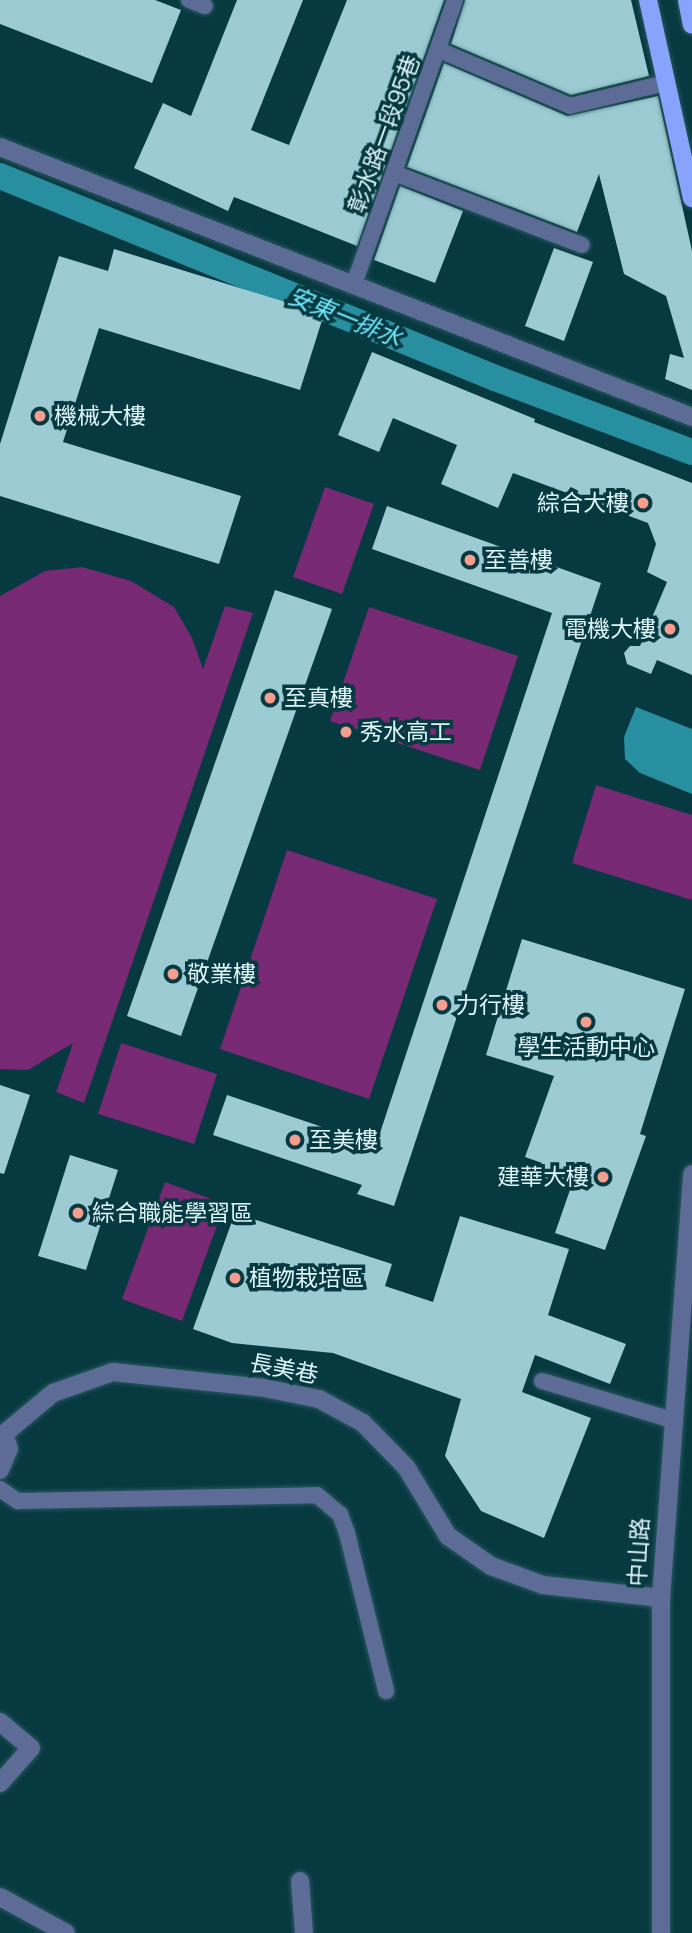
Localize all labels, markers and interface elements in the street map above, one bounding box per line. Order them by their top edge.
street label: 彰水路一段95巷 [343,51,425,217]
water label: 安東一排水 [284,281,406,353]
place label: 機械大樓 [54,402,146,430]
marker: 機械大樓 [32,408,48,424]
place label: 綜合大樓 [537,489,629,517]
marker: 綜合大樓 [635,495,651,511]
place label: 至善樓 [484,546,553,574]
marker: 至善樓 [462,552,478,568]
place label: 電機大樓 [564,615,656,643]
marker: 電機大樓 [662,621,678,637]
place label: 至真樓 [284,684,353,712]
marker: 至真樓 [262,690,278,706]
place label: 秀水高工 [360,718,452,746]
marker: 秀水高工 [338,724,354,740]
place label: 敬業樓 [187,960,256,988]
marker: 敬業樓 [165,966,181,982]
place label: 力行樓 [456,991,525,1019]
marker: 力行樓 [434,997,450,1013]
marker: 學生活動中心 [578,1014,594,1030]
place label: 學生活動中心 [517,1033,655,1061]
place label: 至美樓 [309,1126,378,1154]
marker: 至美樓 [287,1132,303,1148]
place label: 建華大樓 [497,1163,589,1191]
marker: 建華大樓 [595,1169,611,1185]
place label: 綜合職能學習區 [92,1199,253,1227]
marker: 綜合職能學習區 [70,1205,86,1221]
place label: 植物栽培區 [249,1264,364,1292]
marker: 植物栽培區 [227,1270,243,1286]
street label: 長美巷 [248,1349,320,1389]
street label: 中山路 [623,1517,655,1587]

